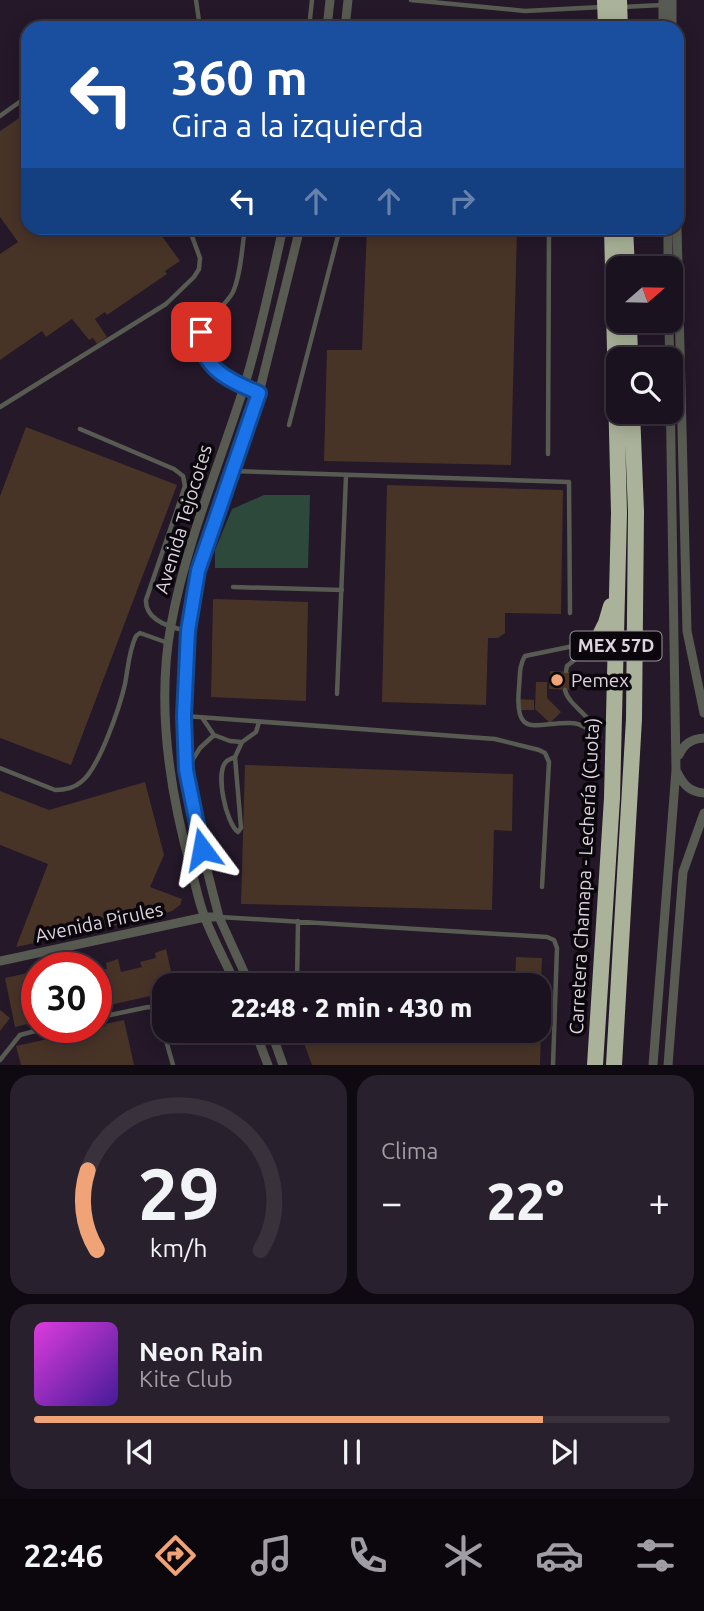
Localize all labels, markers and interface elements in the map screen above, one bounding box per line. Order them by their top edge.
icon: left [56,49,147,140]
text: 360 m [171,49,308,104]
text: Gira a la izquierda [171,107,424,143]
icon: left [224,182,262,220]
icon: ahead [297,182,335,220]
icon: ahead [370,182,408,220]
icon: right [443,182,481,220]
north arrow [606,256,682,332]
map controls [606,256,683,424]
pin [171,302,231,362]
icon: arrive [182,313,220,351]
button: search [606,347,683,424]
street label: Avenida Tejocotes [150,442,216,596]
road number: MEX 57D [570,632,662,660]
place label: Pemex [571,669,629,691]
marker: Pemex [549,672,565,688]
street label: Carretera Chamapa - Lechería (Cuota) [565,717,603,1035]
position arrow [165,812,239,886]
street label: Avenida Pirules [33,898,165,946]
speed limit sign: 30 [21,952,112,1043]
text: 22:48 · 2 min · 430 m [231,993,472,1022]
text: Clima [381,1138,438,1163]
text: 29 [137,1153,220,1235]
text: 22° [487,1172,564,1230]
text: − [381,1181,402,1223]
text: + [649,1181,670,1223]
text: km/h [150,1234,207,1262]
text: Neon Rain [139,1337,264,1366]
text: Kite Club [139,1366,233,1391]
icon: previous [121,1433,159,1471]
icon: pause [333,1433,371,1471]
icon: next [545,1433,583,1471]
icon: directions [151,1531,200,1580]
icon: music [247,1531,296,1580]
icon: phone [343,1531,392,1580]
icon: climate [439,1531,488,1580]
icon: car [535,1531,584,1580]
icon: filters [631,1531,680,1580]
text: 22:46 [24,1537,104,1573]

